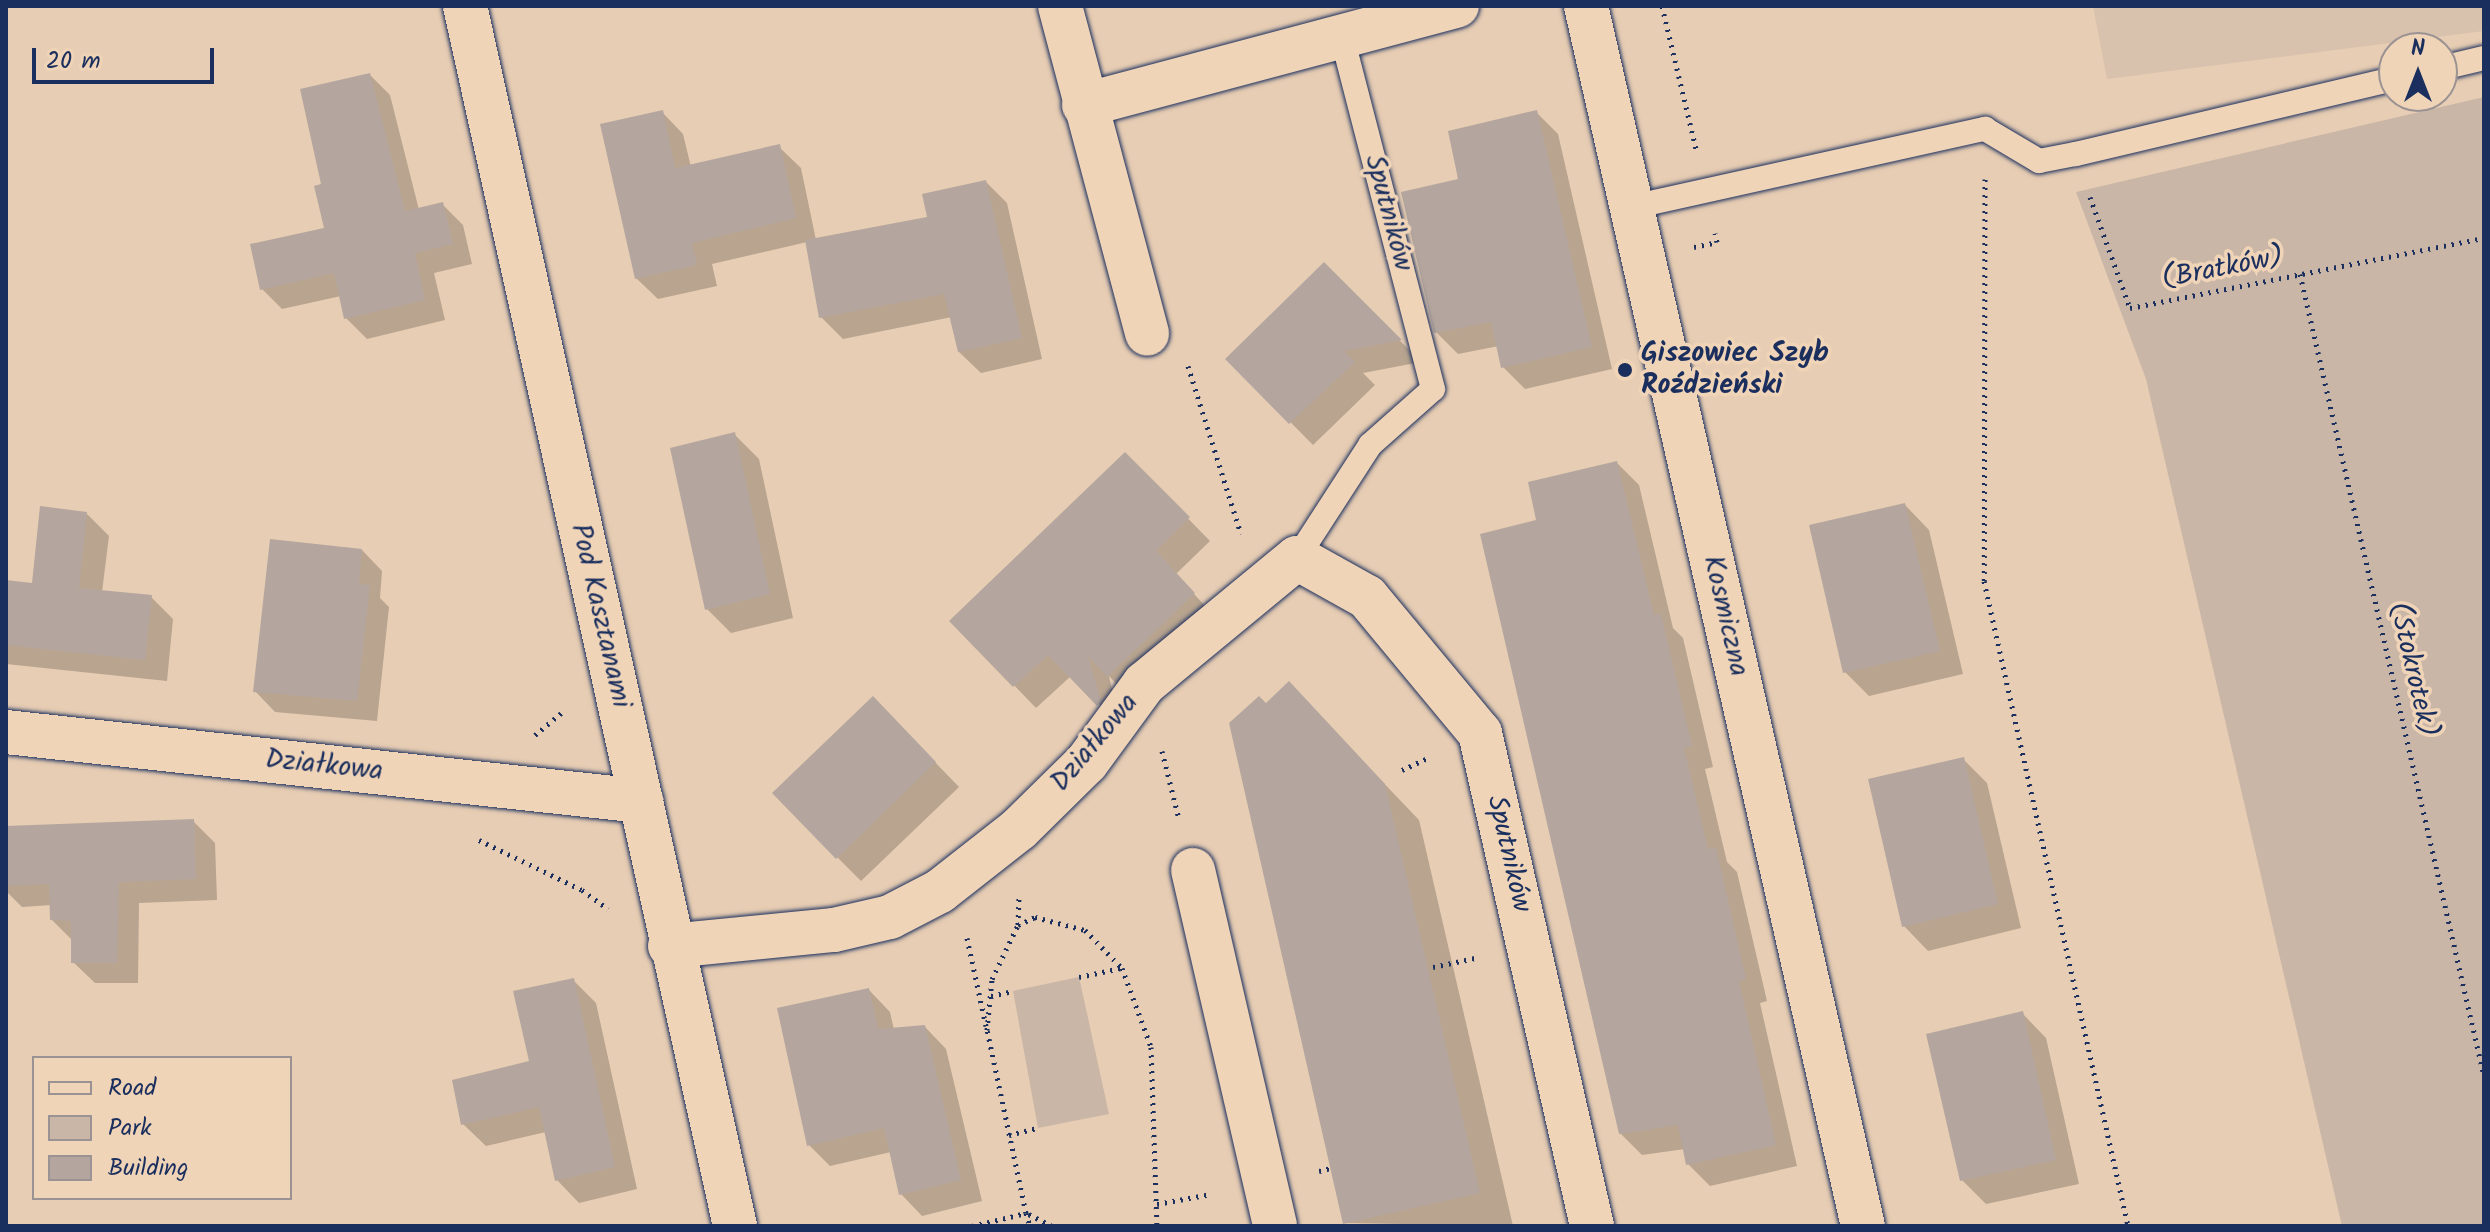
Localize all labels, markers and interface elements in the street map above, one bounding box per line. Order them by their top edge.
scale bar [36,32,218,82]
north arrow [2378,32,2458,112]
text: N [2411,32,2425,67]
text: 20 m [46,42,101,81]
street label: Sputników [1356,151,1420,275]
street label: (Bratków) [2159,241,2287,297]
place label: Giszowiec Szyb Roździeński [1641,337,1829,403]
marker: Giszowiec Szyb Roździeński [1616,361,1634,379]
street label: Pod Kasztanami [562,521,638,711]
street label: Kosmiczna [1695,552,1755,680]
street label: (Stokrotek) [2380,599,2444,741]
street label: Działkowa [1044,687,1146,799]
street label: Działkowa [264,743,384,789]
street label: Sputników [1478,792,1538,916]
legend [32,1056,292,1200]
text: Road [108,1069,156,1108]
text: Park [108,1109,152,1148]
text: Building [108,1149,188,1188]

